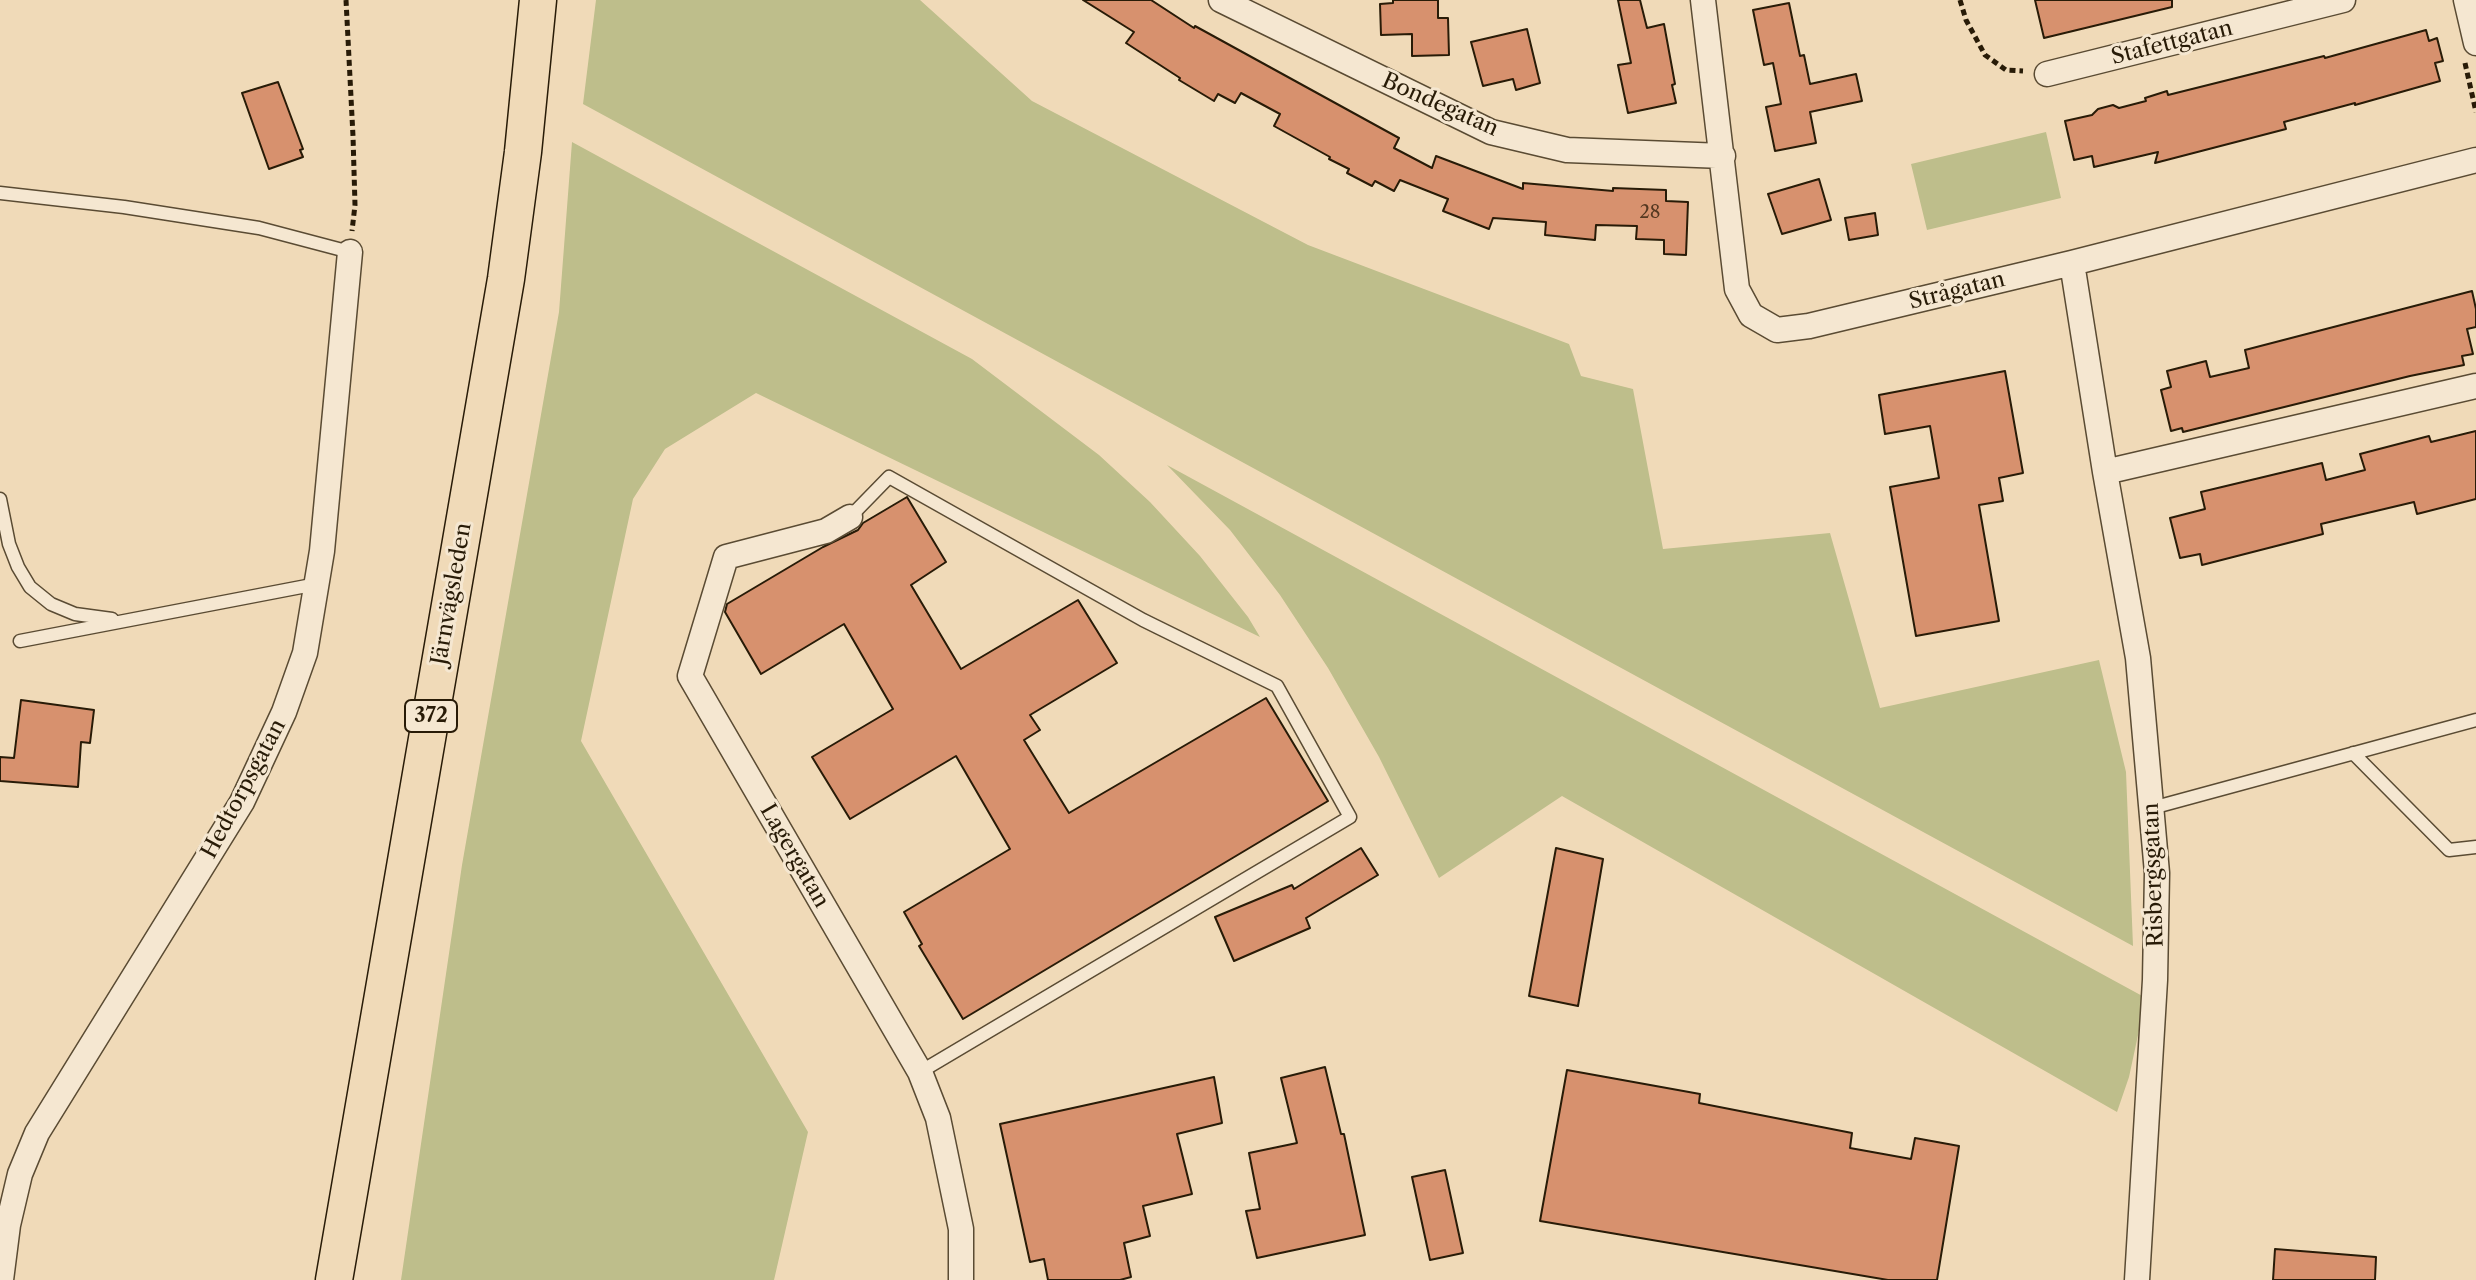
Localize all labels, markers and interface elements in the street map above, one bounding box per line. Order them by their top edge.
street label: Stafettgatan [2108,15,2236,71]
street label: Bondegatan [1378,68,1502,142]
house number: 28 [1639,202,1661,224]
street label: Strågatan [1906,266,2008,316]
street label: Järnvägsleden [426,521,478,667]
road number: 372 [405,700,457,732]
street label: Hedtorpsgatan [196,715,292,863]
street label: Lagergatan [754,799,834,913]
street label: Risbergsgatan [2138,802,2170,948]

